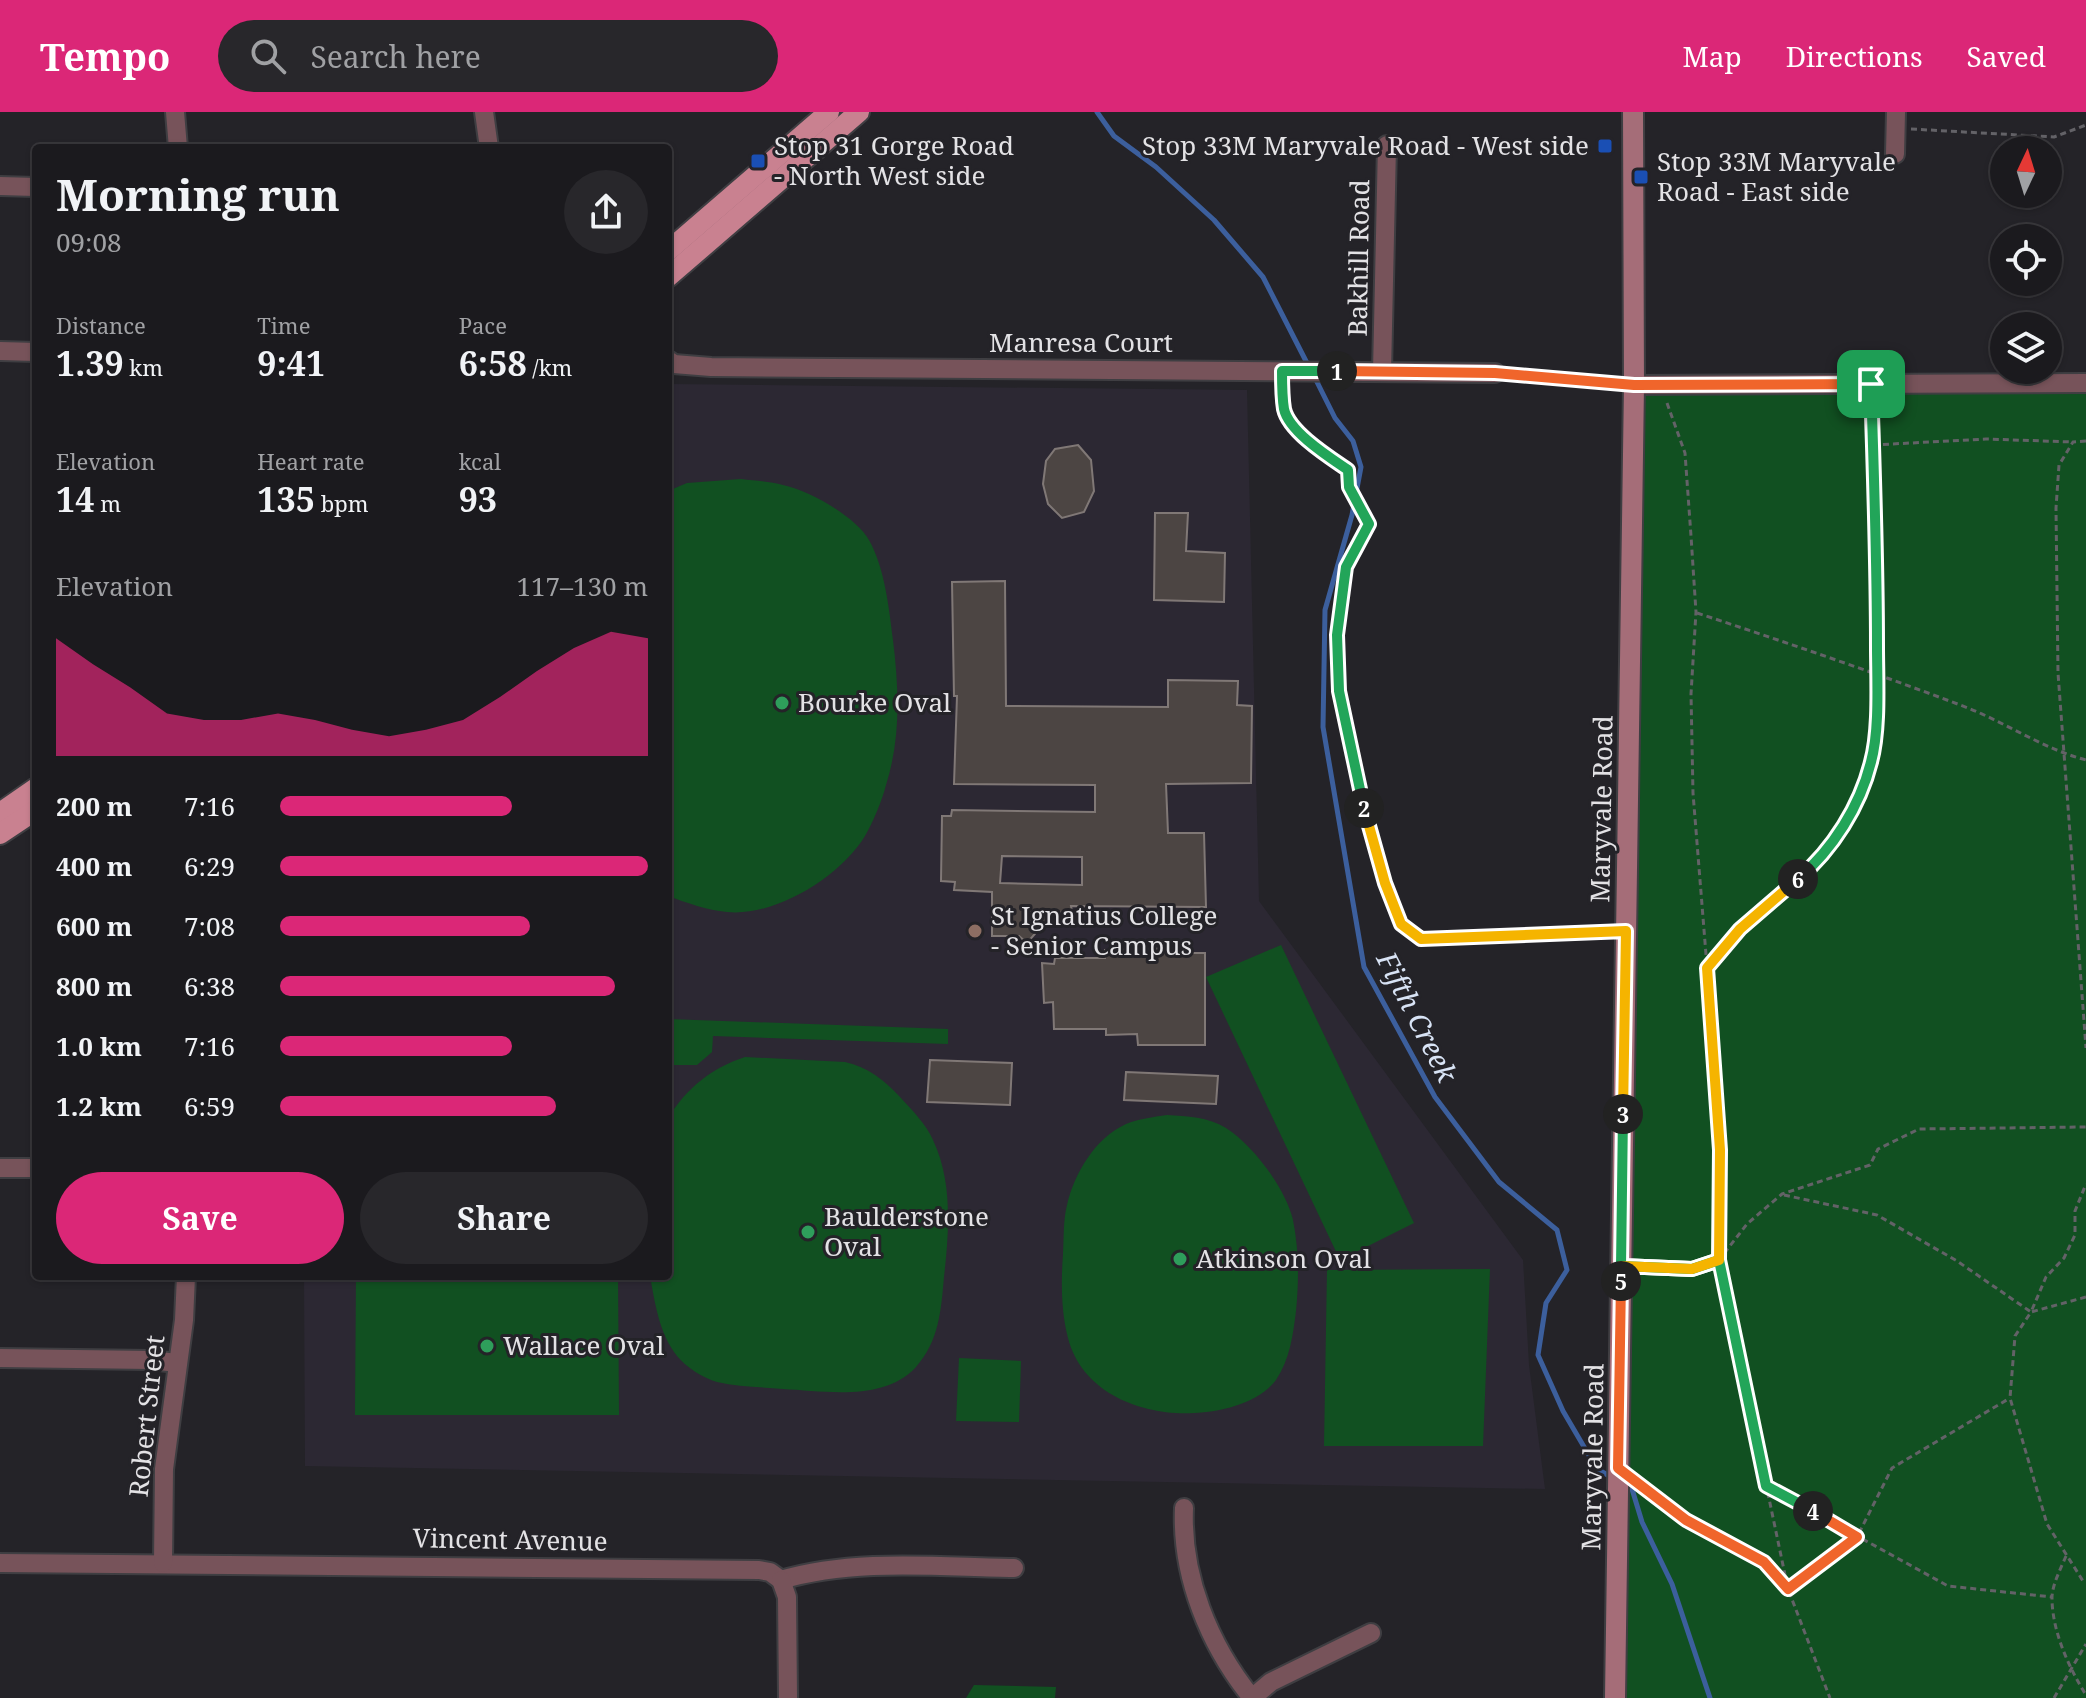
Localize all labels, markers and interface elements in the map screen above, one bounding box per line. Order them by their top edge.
search box [218,20,778,92]
text: Tempo [40,30,170,82]
icon: search [246,34,290,78]
text: Search here [310,36,481,77]
text: Map [1682,37,1742,75]
text: Directions [1786,37,1923,75]
text: Saved [1967,37,2046,75]
place label: Stop 31 Gorge Road - North West side [774,127,1014,193]
place label: Stop 33M Maryvale Road - West side [1142,127,1589,163]
north arrow [1990,136,2062,208]
map controls [1990,136,2062,384]
marker: Stop 33M Maryvale Road - West side [1596,137,1614,155]
place label: Stop 33M Maryvale Road - East side [1657,143,1896,209]
marker: Stop 31 Gorge Road - North West side [749,152,767,170]
text: Morning run [56,164,340,224]
marker: Stop 33M Maryvale Road - East side [1632,168,1650,186]
button: share [564,170,648,254]
street label: Bakhill Road [1339,179,1377,337]
text: 09:08 [56,224,122,260]
button: locate [1990,224,2062,296]
text: Distance [56,310,146,340]
text: Time [257,310,310,340]
text: Pace [459,310,507,340]
button: layers [1990,312,2062,384]
street label: Manresa Court [989,324,1173,360]
text: 1.39 [56,340,124,386]
text: 9:41 [257,340,325,386]
text: 6:58 [459,340,527,386]
pin [1837,350,1905,418]
pin: 1 [1317,351,1357,391]
text: km [124,352,163,382]
text: /km [527,352,572,382]
text: 1 [1331,356,1343,386]
icon: arrive [1849,362,1893,406]
text: Elevation [56,446,155,476]
text: Heart rate [257,446,365,476]
text: kcal [459,446,501,476]
text: 14 [56,476,94,522]
text: 135 [257,476,315,522]
text: 93 [459,476,497,522]
text: m [94,488,121,518]
text: bpm [315,488,369,518]
text: Elevation [56,568,173,604]
text: 117–130 m [516,568,648,604]
place label: Bourke Oval [798,684,951,720]
marker: Bourke Oval [773,694,791,712]
street label: Maryvale Road [1581,715,1621,903]
text: 200 m [56,788,132,824]
text: 7:16 [184,788,235,824]
pin: 2 [1344,788,1384,828]
text: 2 [1358,793,1370,823]
text: 400 m [56,848,132,884]
text: 6:29 [184,848,235,884]
pin: 6 [1778,859,1818,899]
text: 6 [1792,864,1804,894]
place label: St Ignatius College - Senior Campus [991,897,1217,963]
text: 600 m [56,908,132,944]
text: 7:08 [184,908,235,944]
marker: St Ignatius College - Senior Campus [966,922,984,940]
water label: Fifth Creek [1368,944,1468,1089]
text: 800 m [56,968,132,1004]
text: 6:38 [184,968,235,1004]
text: 1.0 km [56,1028,142,1064]
text: 7:16 [184,1028,235,1064]
text: 1.2 km [56,1088,142,1124]
text: 6:59 [184,1088,235,1124]
pin: 3 [1603,1094,1643,1134]
text: 3 [1617,1099,1629,1129]
button: Save [56,1172,344,1264]
button: Share [360,1172,648,1264]
place label: Baulderstone Oval [824,1198,989,1264]
marker: Baulderstone Oval [799,1223,817,1241]
place label: Atkinson Oval [1196,1240,1371,1276]
marker: Atkinson Oval [1171,1250,1189,1268]
pin: 5 [1601,1261,1641,1301]
text: 5 [1615,1266,1627,1296]
place label: Wallace Oval [503,1327,664,1363]
street label: Robert Street [120,1333,172,1499]
marker: Wallace Oval [478,1337,496,1355]
street label: Maryvale Road [1572,1363,1612,1551]
pin: 4 [1793,1491,1833,1531]
text: 4 [1807,1496,1819,1526]
street label: Vincent Avenue [412,1519,608,1559]

